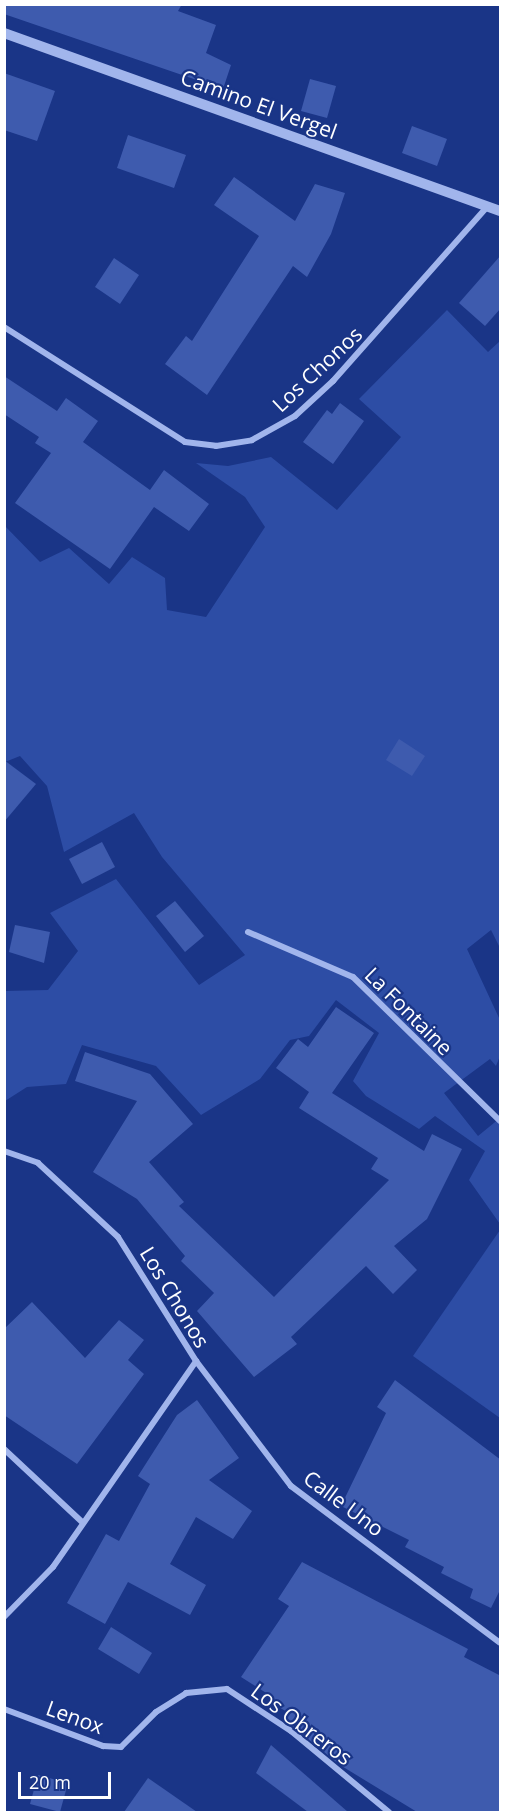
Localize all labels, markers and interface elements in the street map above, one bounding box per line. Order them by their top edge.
street label: Camino El Vergel [177,64,341,144]
street label: Los Chonos [267,321,367,417]
street label: La Fontaine [360,962,458,1060]
street label: Los Chonos [135,1242,215,1352]
street label: Calle Uno [299,1465,389,1541]
street label: Los Obreros [247,1678,357,1770]
street label: Lenox [43,1695,107,1739]
scale bar [21,1760,114,1798]
text: 20 m [29,1770,71,1794]

